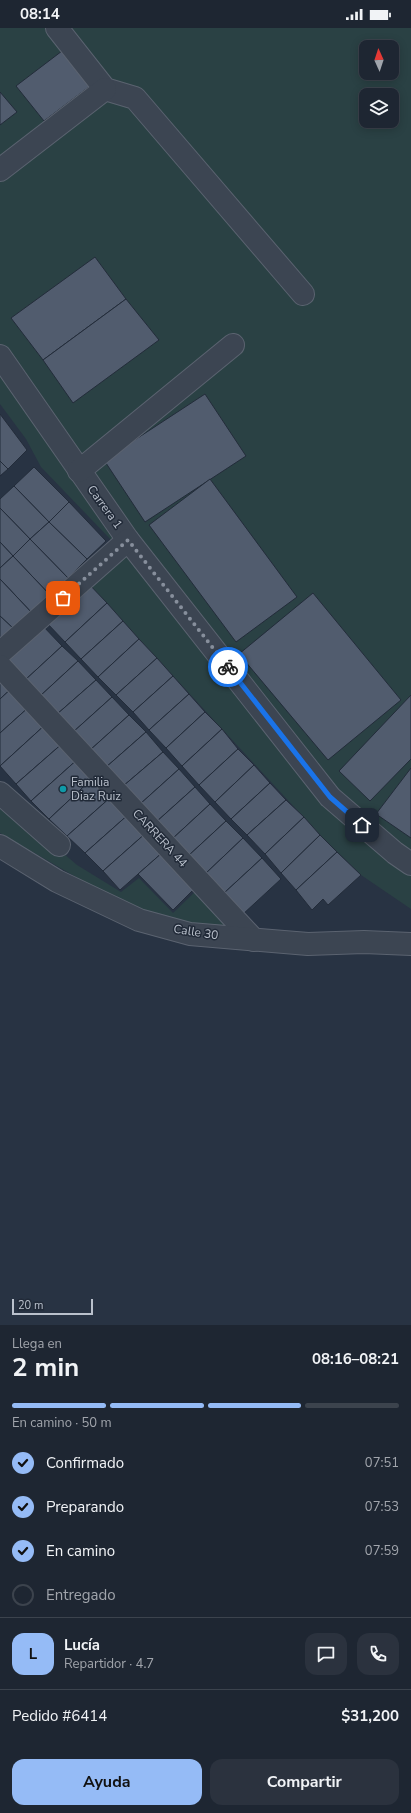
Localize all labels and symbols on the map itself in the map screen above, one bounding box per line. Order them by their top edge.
north arrow [359,40,399,80]
street label: Carrera 1 [84,482,126,532]
pin [46,581,80,615]
courier [208,647,248,687]
place label: Familia Diaz Ruiz [71,774,121,804]
marker: Familia Diaz Ruiz [58,784,68,794]
street label: CARRERA 44 [129,806,191,870]
pin [345,808,379,842]
street label: Calle 30 [172,921,220,943]
scale bar [12,1297,93,1316]

